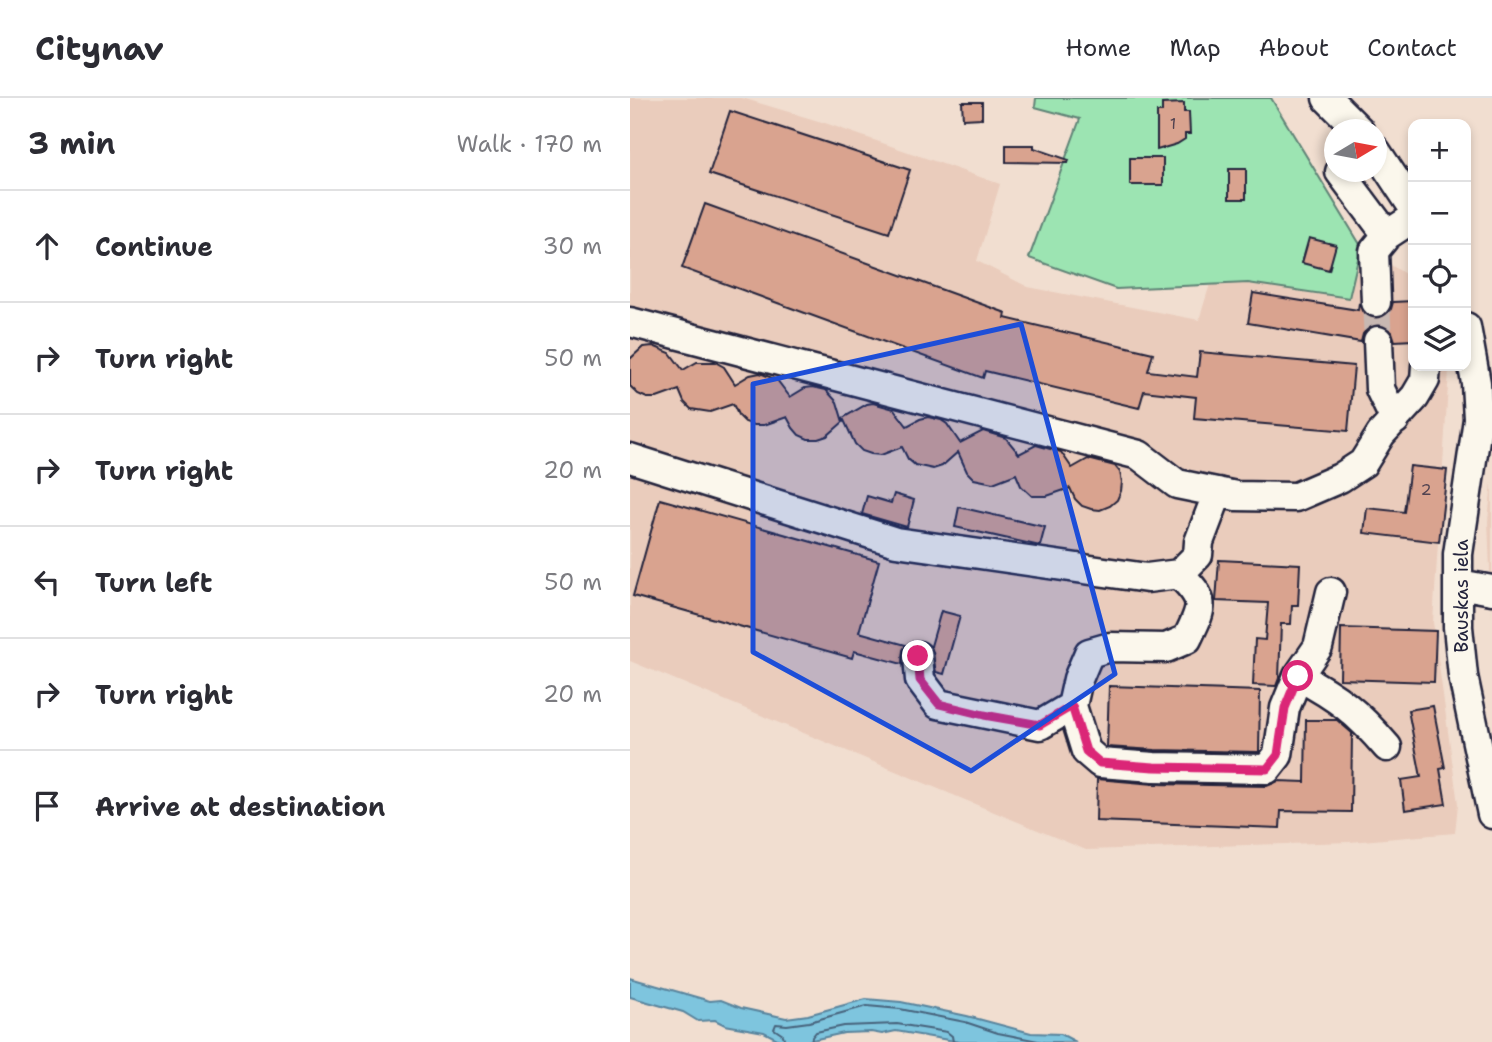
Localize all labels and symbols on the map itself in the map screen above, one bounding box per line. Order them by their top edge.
house number: 1 [1170,113,1176,134]
north arrow [1324,119,1387,182]
house number: 2 [1420,479,1432,500]
street label: Bauskas iela [1449,539,1474,653]
route end [902,640,933,671]
route start [1282,660,1313,691]

